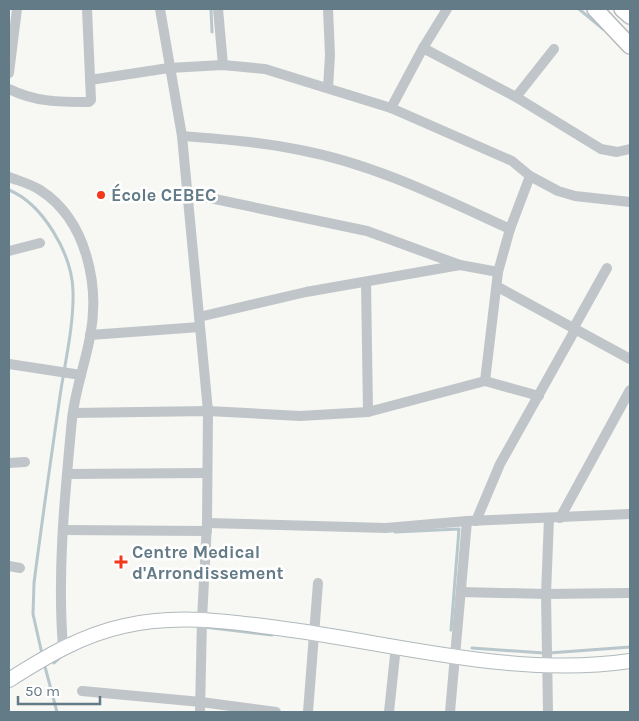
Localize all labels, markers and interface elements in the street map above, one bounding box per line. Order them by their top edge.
place label: École CEBEC [111,183,216,206]
marker: École CEBEC [95,189,107,201]
place label: Centre Medical d'Arrondissement [132,541,284,584]
marker: Centre Medical d'Arrondissement [114,555,128,569]
scale bar [18,674,100,706]
text: 50 m [25,682,60,700]

